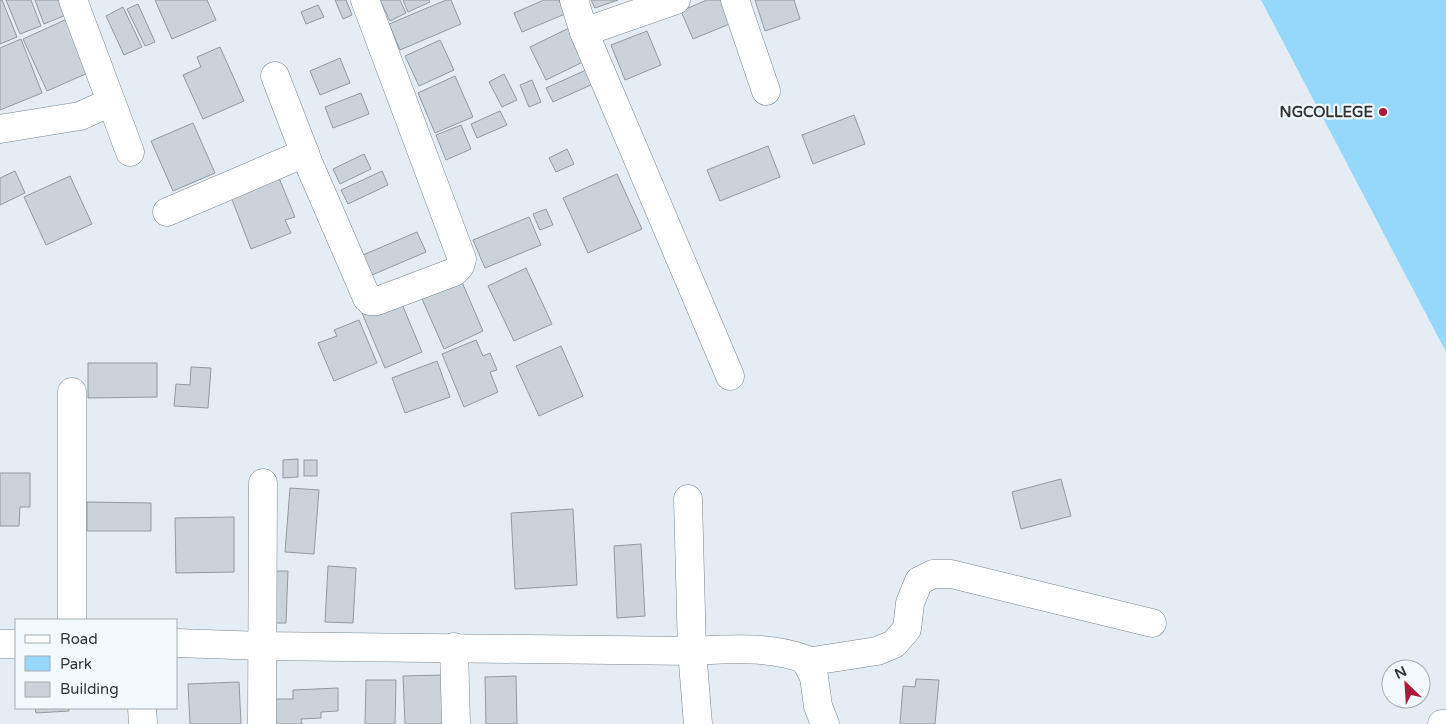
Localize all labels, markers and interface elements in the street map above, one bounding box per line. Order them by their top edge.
place label: NGCOLLEGE [1280,103,1373,121]
marker: NGCOLLEGE [1377,106,1389,118]
legend [15,619,178,709]
text: Road [60,630,98,648]
text: Park [60,655,92,673]
north arrow [1381,659,1431,709]
text: N [1392,663,1409,683]
text: Building [60,680,119,698]

